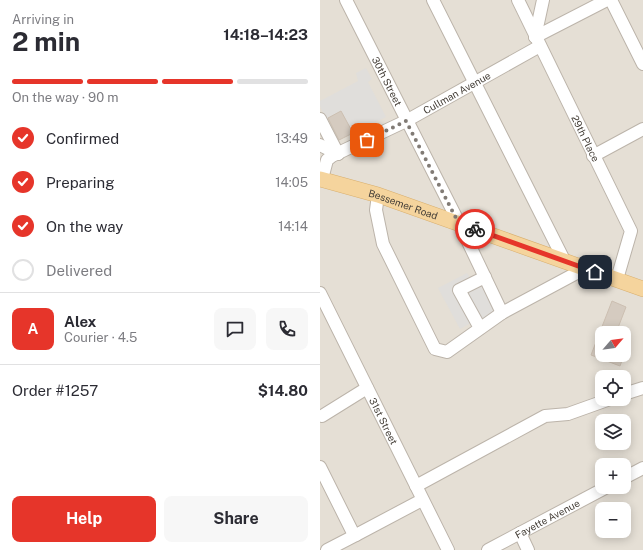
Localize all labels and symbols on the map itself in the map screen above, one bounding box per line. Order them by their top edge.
street label: 30th Street [370,55,405,108]
street label: Cullman Avenue [421,69,493,116]
street label: 29th Place [569,113,602,164]
pin [350,123,384,157]
street label: Bessemer Road [367,187,440,222]
courier [455,209,495,249]
pin [578,255,612,289]
north arrow [595,326,631,362]
street label: 31st Street [367,396,401,447]
street label: Fayette Avenue [513,496,582,541]

